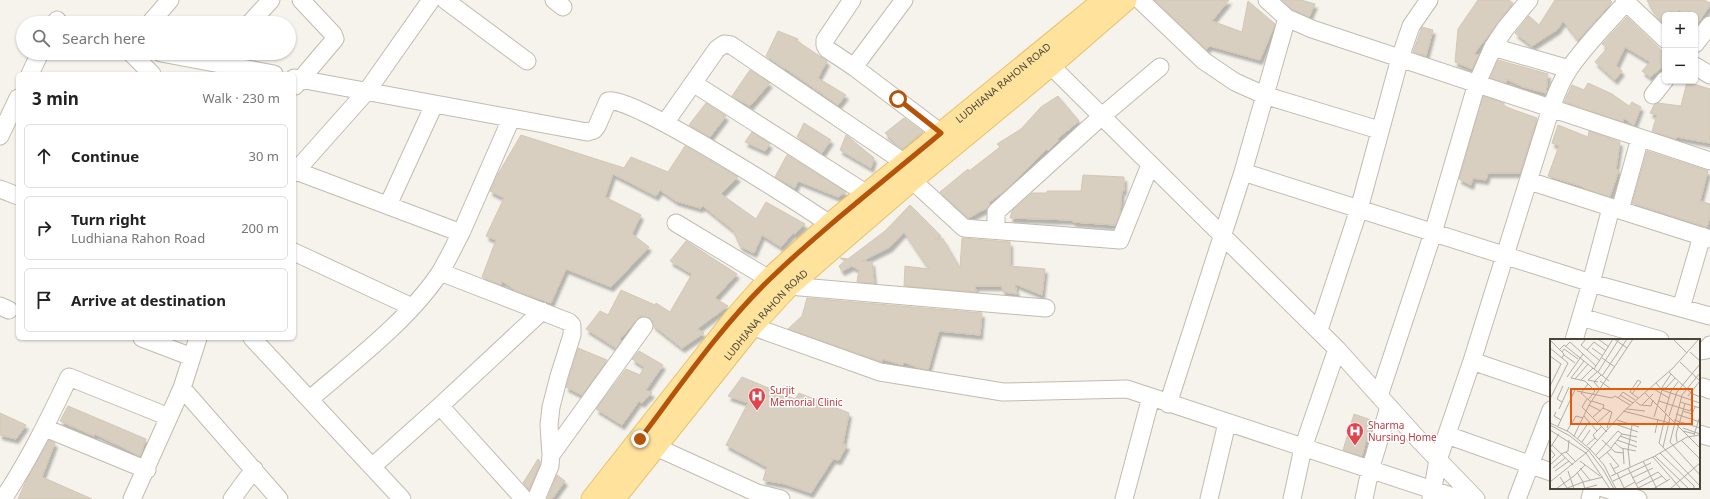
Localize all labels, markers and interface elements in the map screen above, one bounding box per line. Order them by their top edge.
map controls [1662,12,1698,84]
button: + [1662,12,1698,48]
search box [16,16,296,60]
icon: search [30,27,52,49]
text: Search here [62,28,145,48]
street label: LUDHIANA RAHON ROAD [952,39,1054,126]
button: − [1662,48,1698,84]
text: 3 min [32,87,79,110]
text: Walk · 230 m [202,89,280,107]
route start [889,90,907,108]
icon: ahead [33,145,55,167]
text: Continue [71,146,139,166]
text: 30 m [249,147,279,165]
text: Turn right [71,209,146,229]
icon: right [33,217,55,239]
text: 200 m [241,219,279,237]
text: Ludhiana Rahon Road [71,229,205,247]
street label: LUDHIANA RAHON ROAD [720,266,811,363]
icon: arrive [33,289,55,311]
text: Arrive at destination [71,290,226,310]
inset map [1550,339,1700,489]
place label: Surjit Memorial Clinic [770,383,843,409]
hospital icon: Surjit Memorial Clinic [747,386,767,411]
place label: Sharma Nursing Home [1368,418,1437,444]
hospital icon: Sharma Nursing Home [1345,421,1365,446]
route end [631,430,649,448]

